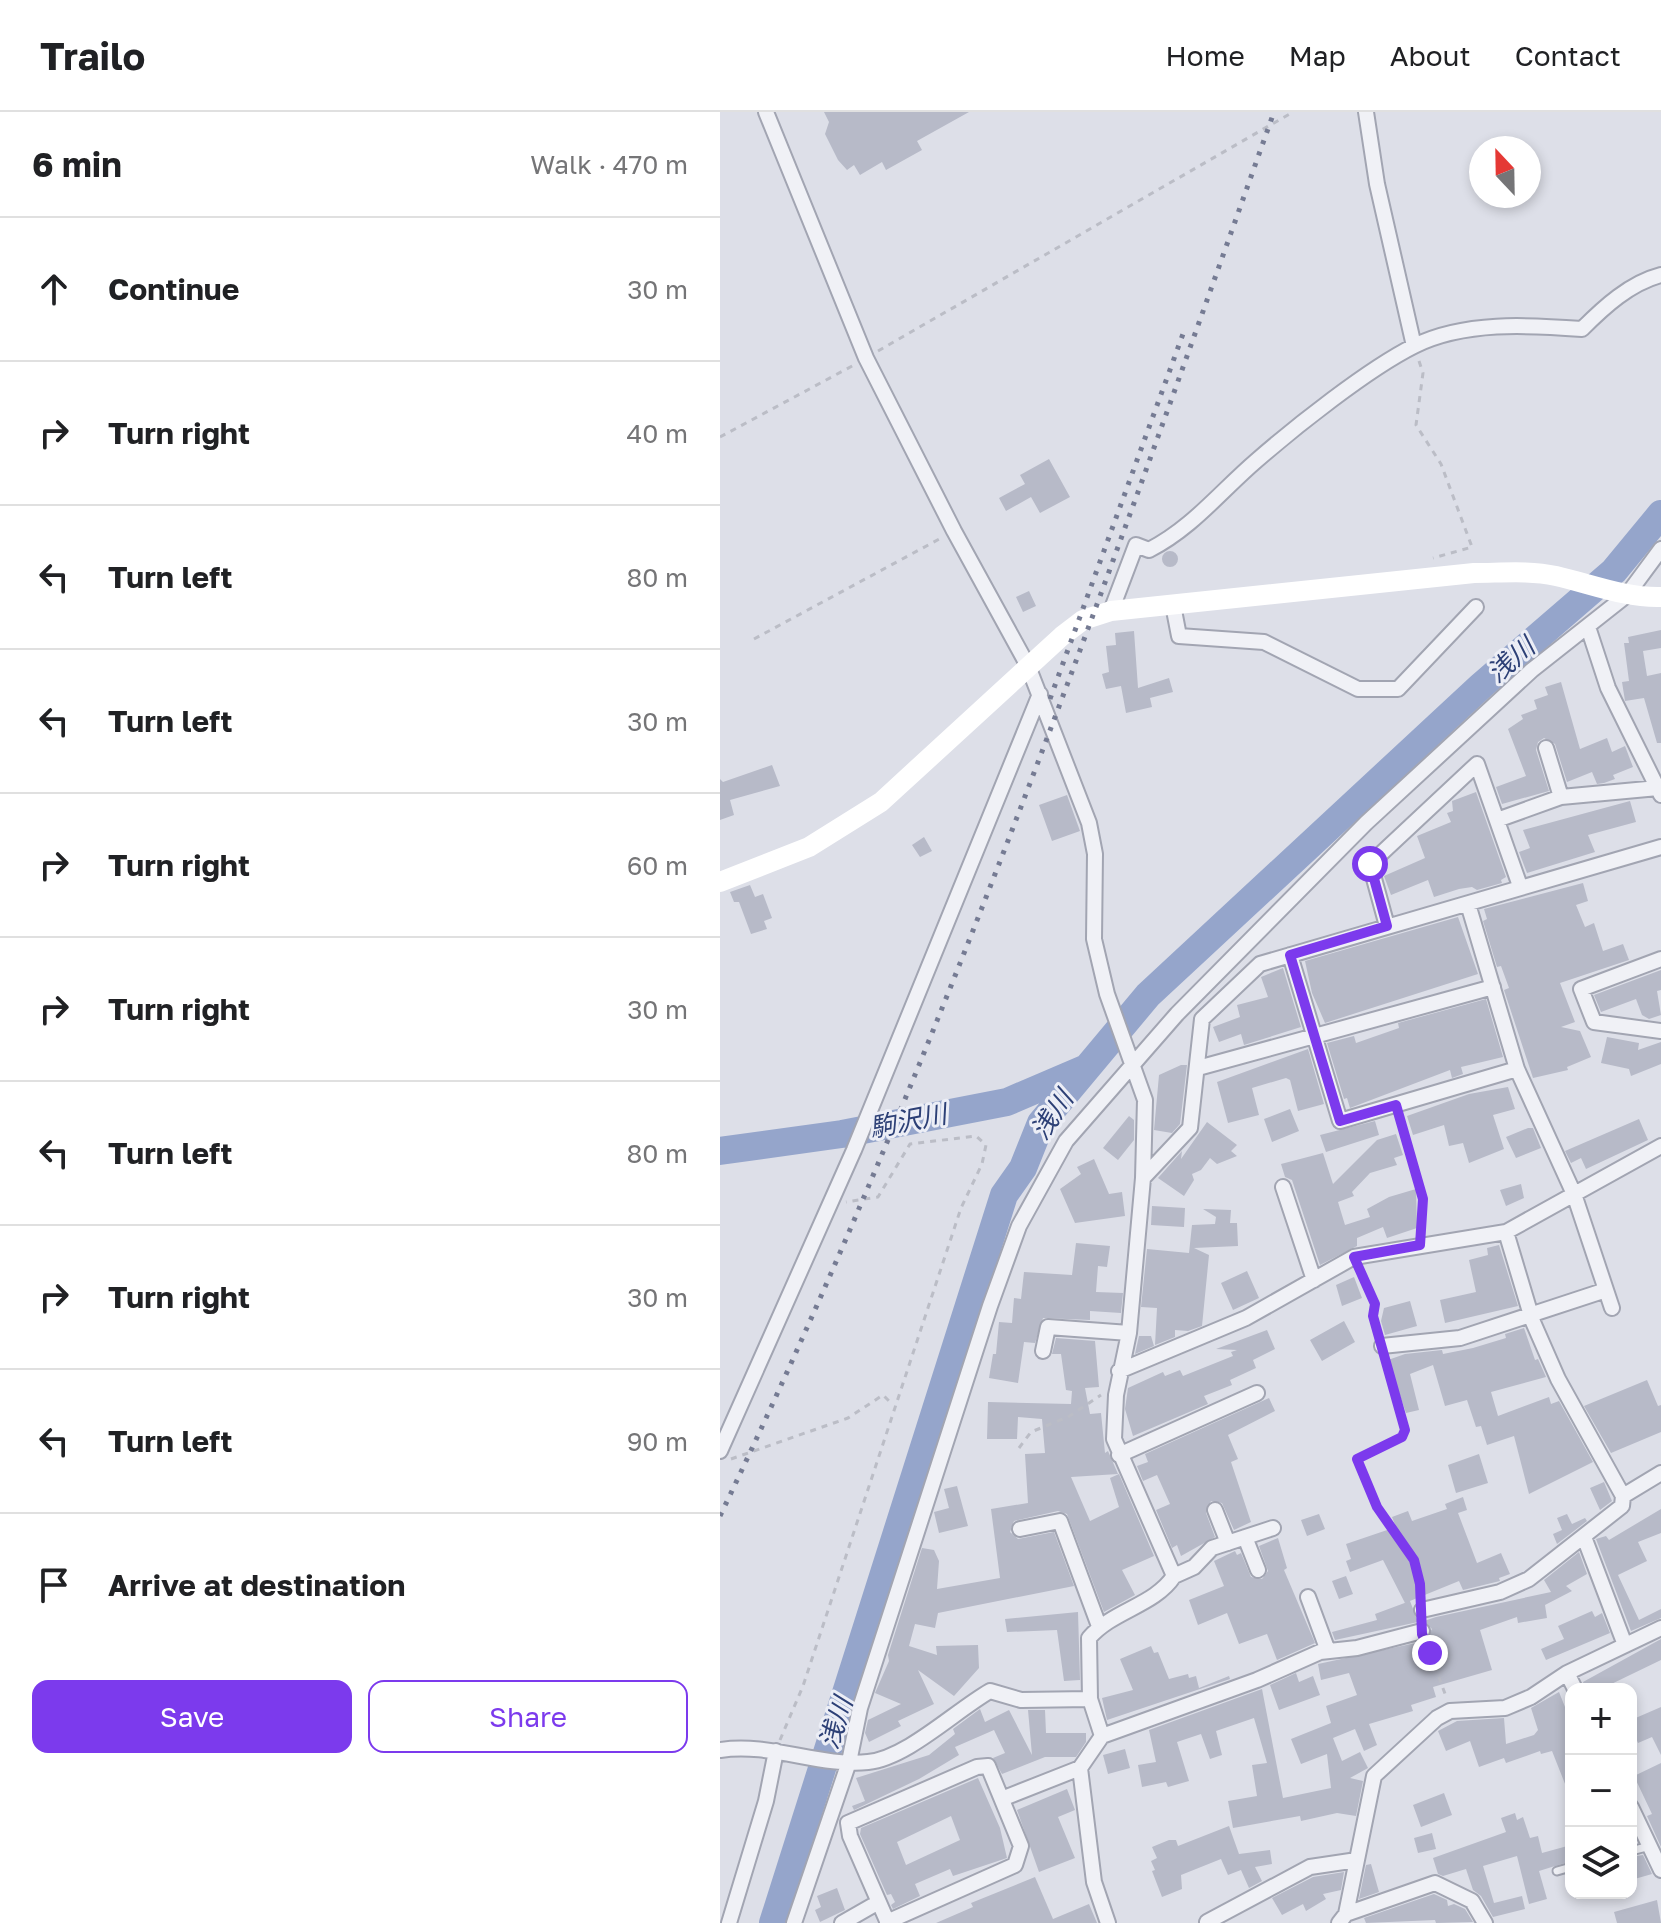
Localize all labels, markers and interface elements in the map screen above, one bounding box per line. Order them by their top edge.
text: Trailo [40,33,145,78]
text: Home [1166,39,1245,72]
text: Map [1289,39,1346,72]
text: About [1390,39,1471,72]
text: Contact [1515,39,1621,72]
north arrow [1469,136,1541,208]
text: 6 min [32,144,122,184]
text: Walk · 470 m [530,149,688,180]
icon: ahead [32,267,76,311]
text: Continue [108,271,239,307]
text: 30 m [627,274,688,305]
icon: right [32,411,76,455]
text: Turn right [108,415,250,451]
text: 40 m [627,418,688,449]
icon: left [32,555,76,599]
text: Turn left [108,559,233,595]
text: 80 m [627,562,688,593]
water label: 浅川 [1481,629,1543,688]
icon: left [32,699,76,743]
text: Turn left [108,703,233,739]
text: 30 m [627,706,688,737]
icon: right [32,843,76,887]
route start [1352,846,1388,882]
text: Turn right [108,847,250,883]
text: 60 m [627,850,688,881]
icon: right [32,987,76,1031]
text: Turn right [108,991,250,1027]
text: 30 m [627,994,688,1025]
water label: 浅川 [1024,1082,1081,1145]
water label: 駒沢川 [867,1097,952,1143]
icon: left [32,1131,76,1175]
text: Turn left [108,1135,233,1171]
text: 80 m [627,1138,688,1169]
icon: right [32,1275,76,1319]
text: Turn right [108,1279,250,1315]
text: 30 m [627,1282,688,1313]
icon: left [32,1419,76,1463]
text: Turn left [108,1423,233,1459]
text: 90 m [627,1426,688,1457]
icon: arrive [32,1563,76,1607]
text: Arrive at destination [108,1567,405,1603]
route end [1412,1635,1448,1671]
button: Save [32,1680,352,1753]
button: Share [368,1680,688,1753]
map controls [1565,1683,1637,1899]
button: + [1565,1683,1637,1755]
water label: 浅川 [813,1690,859,1752]
button: − [1565,1755,1637,1827]
button: layers [1565,1827,1637,1899]

